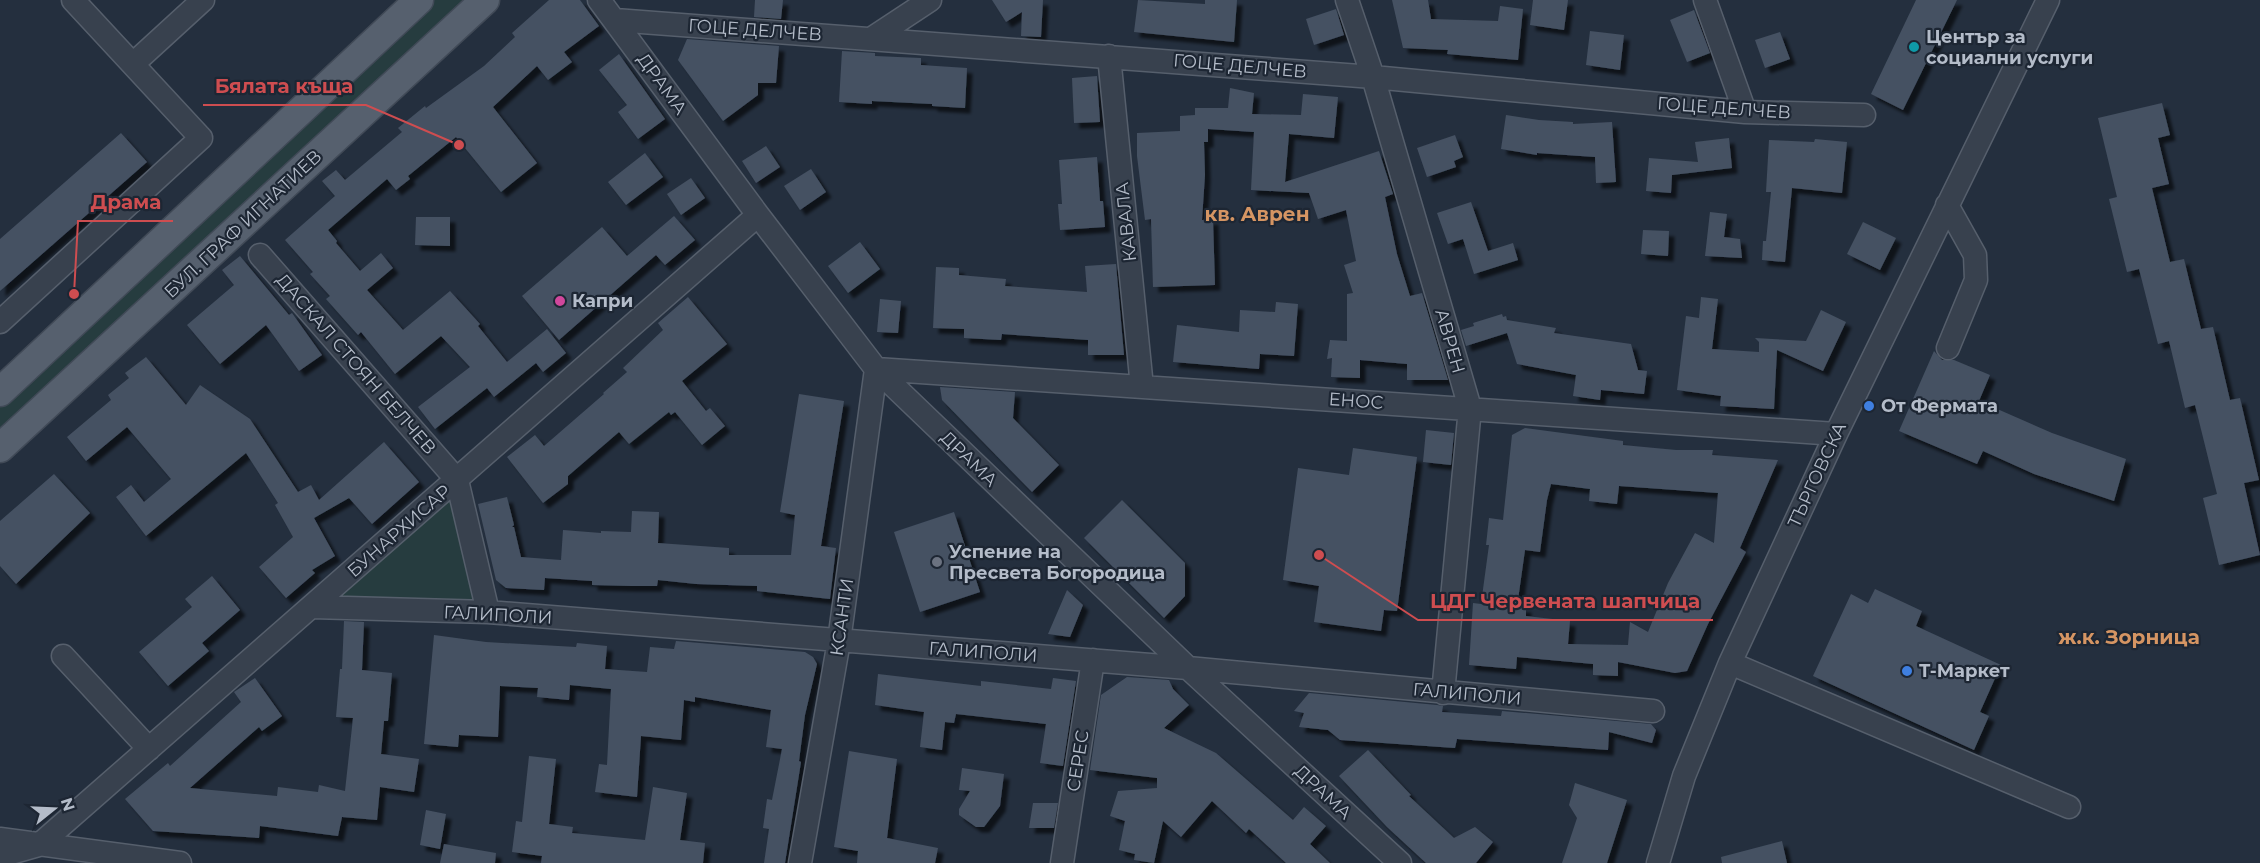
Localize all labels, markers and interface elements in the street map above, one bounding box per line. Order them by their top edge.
street label: ГОЦЕ ДЕЛЧЕВ [687,14,823,46]
place label: Център за социални услуги [1926,26,2093,69]
marker: Център за социални услуги [1907,40,1921,54]
street label: ДРАМА [632,49,692,119]
street label: ГОЦЕ ДЕЛЧЕВ [1172,49,1308,83]
callout: Бялата къща [203,67,366,105]
text: Бялата къща [215,74,353,98]
street label: ГОЦЕ ДЕЛЧЕВ [1656,92,1792,124]
street label: БУЛ. ГРАФ ИГНАТИЕВ [160,145,326,303]
street label: КАВАЛА [1111,181,1141,263]
callout: Драма [78,183,173,221]
text: Драма [91,190,161,214]
district label: кв. Аврен [1204,202,1310,226]
street label: ДАСКАЛ СТОЯН БЕЛЧЕВ [271,269,441,459]
place label: Капри [572,290,633,312]
marker: Капри [553,294,567,308]
street label: АВРЕН [1430,306,1470,376]
street label: ЕНОС [1328,388,1384,414]
place label: От Фермата [1881,395,1998,417]
marker: От Фермата [1862,399,1876,413]
street label: ТЪРГОВСКА [1783,418,1851,531]
street label: ДРАМА [936,427,1002,492]
street label: БУНАРХИСАР [343,480,455,582]
place label: Успение на Пресвета Богородица [949,541,1165,584]
marker: Успение на Пресвета Богородица [930,555,944,569]
street label: КСАНТИ [826,577,858,657]
callout: ЦДГ Червената шапчица [1418,582,1713,620]
text: ЦДГ Червената шапчица [1430,589,1700,613]
street label: ГАЛИПОЛИ [443,601,553,629]
district label: ж.к. Зорница [2058,625,2200,649]
street label: ГАЛИПОЛИ [928,637,1038,667]
place label: Т-Маркет [1919,660,2010,682]
marker: Т-Маркет [1900,664,1914,678]
street label: ГАЛИПОЛИ [1412,678,1522,710]
street label: СЕРЕС [1062,729,1094,793]
street label: ДРАМА [1290,760,1357,824]
north arrow [24,779,84,839]
text: N [57,795,79,814]

